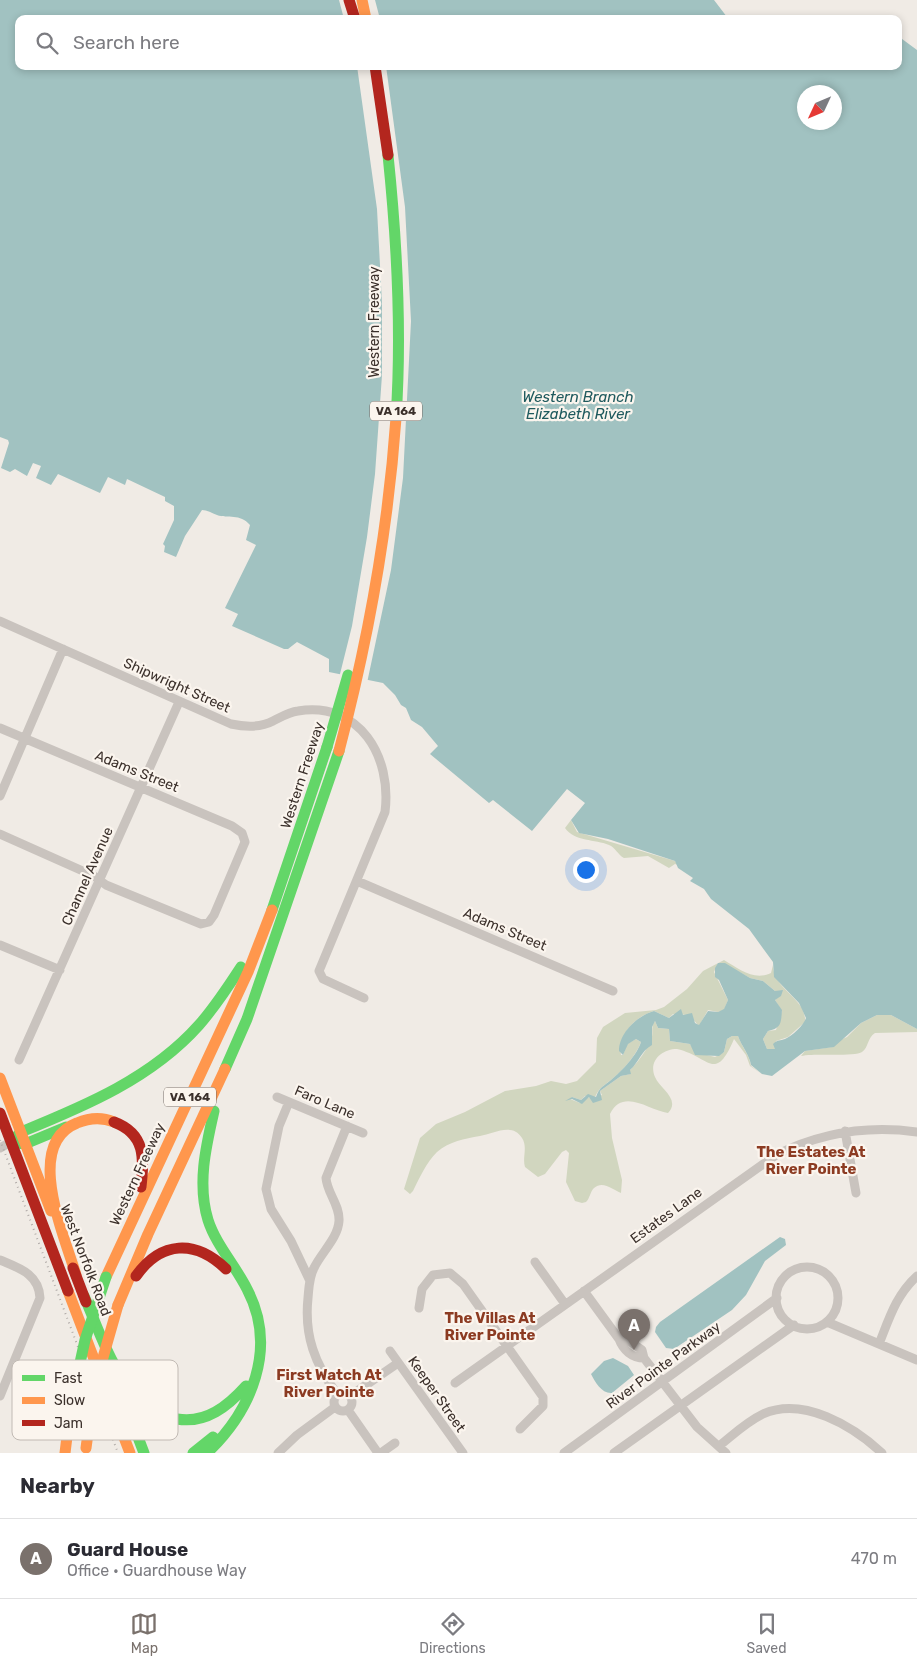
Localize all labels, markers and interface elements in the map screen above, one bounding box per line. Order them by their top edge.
search box [15,15,902,70]
icon: search [33,29,61,57]
text: Search here [73,31,180,54]
north arrow [797,85,842,130]
street label: Western Freeway [366,266,383,378]
water label: Western Branch Elizabeth River [522,388,634,423]
road number: VA 164 [370,402,422,421]
street label: Shipwright Street [121,654,233,717]
street label: Western Freeway [277,719,328,831]
street label: Adams Street [92,747,182,796]
street label: Channel Avenue [58,824,117,928]
your location [573,857,599,883]
street label: Adams Street [461,904,550,955]
street label: Faro Lane [292,1082,358,1123]
road number: VA 164 [164,1088,216,1106]
street label: Western Freeway [106,1120,169,1228]
district label: The Estates At River Pointe [757,1143,865,1178]
street label: Estates Lane [627,1184,706,1247]
street label: West Norfolk Road [56,1202,115,1318]
district label: The Villas At River Pointe [444,1309,536,1344]
pin: A [618,1309,650,1350]
street label: River Pointe Parkway [603,1318,724,1413]
street label: Keeper Street [404,1353,469,1436]
legend [12,1360,178,1440]
district label: First Watch At River Pointe [276,1366,382,1401]
text: Fast [54,1370,83,1387]
text: Slow [54,1392,85,1409]
text: Jam [54,1415,83,1432]
text: Nearby [20,1473,95,1498]
text: Guard House [67,1538,188,1561]
text: A [30,1549,42,1568]
text: 470 m [851,1549,897,1568]
text: Office · Guardhouse Way [67,1561,247,1580]
tab: Map [130,1610,158,1657]
tab: Directions [419,1610,486,1657]
tab: Saved [747,1610,787,1657]

